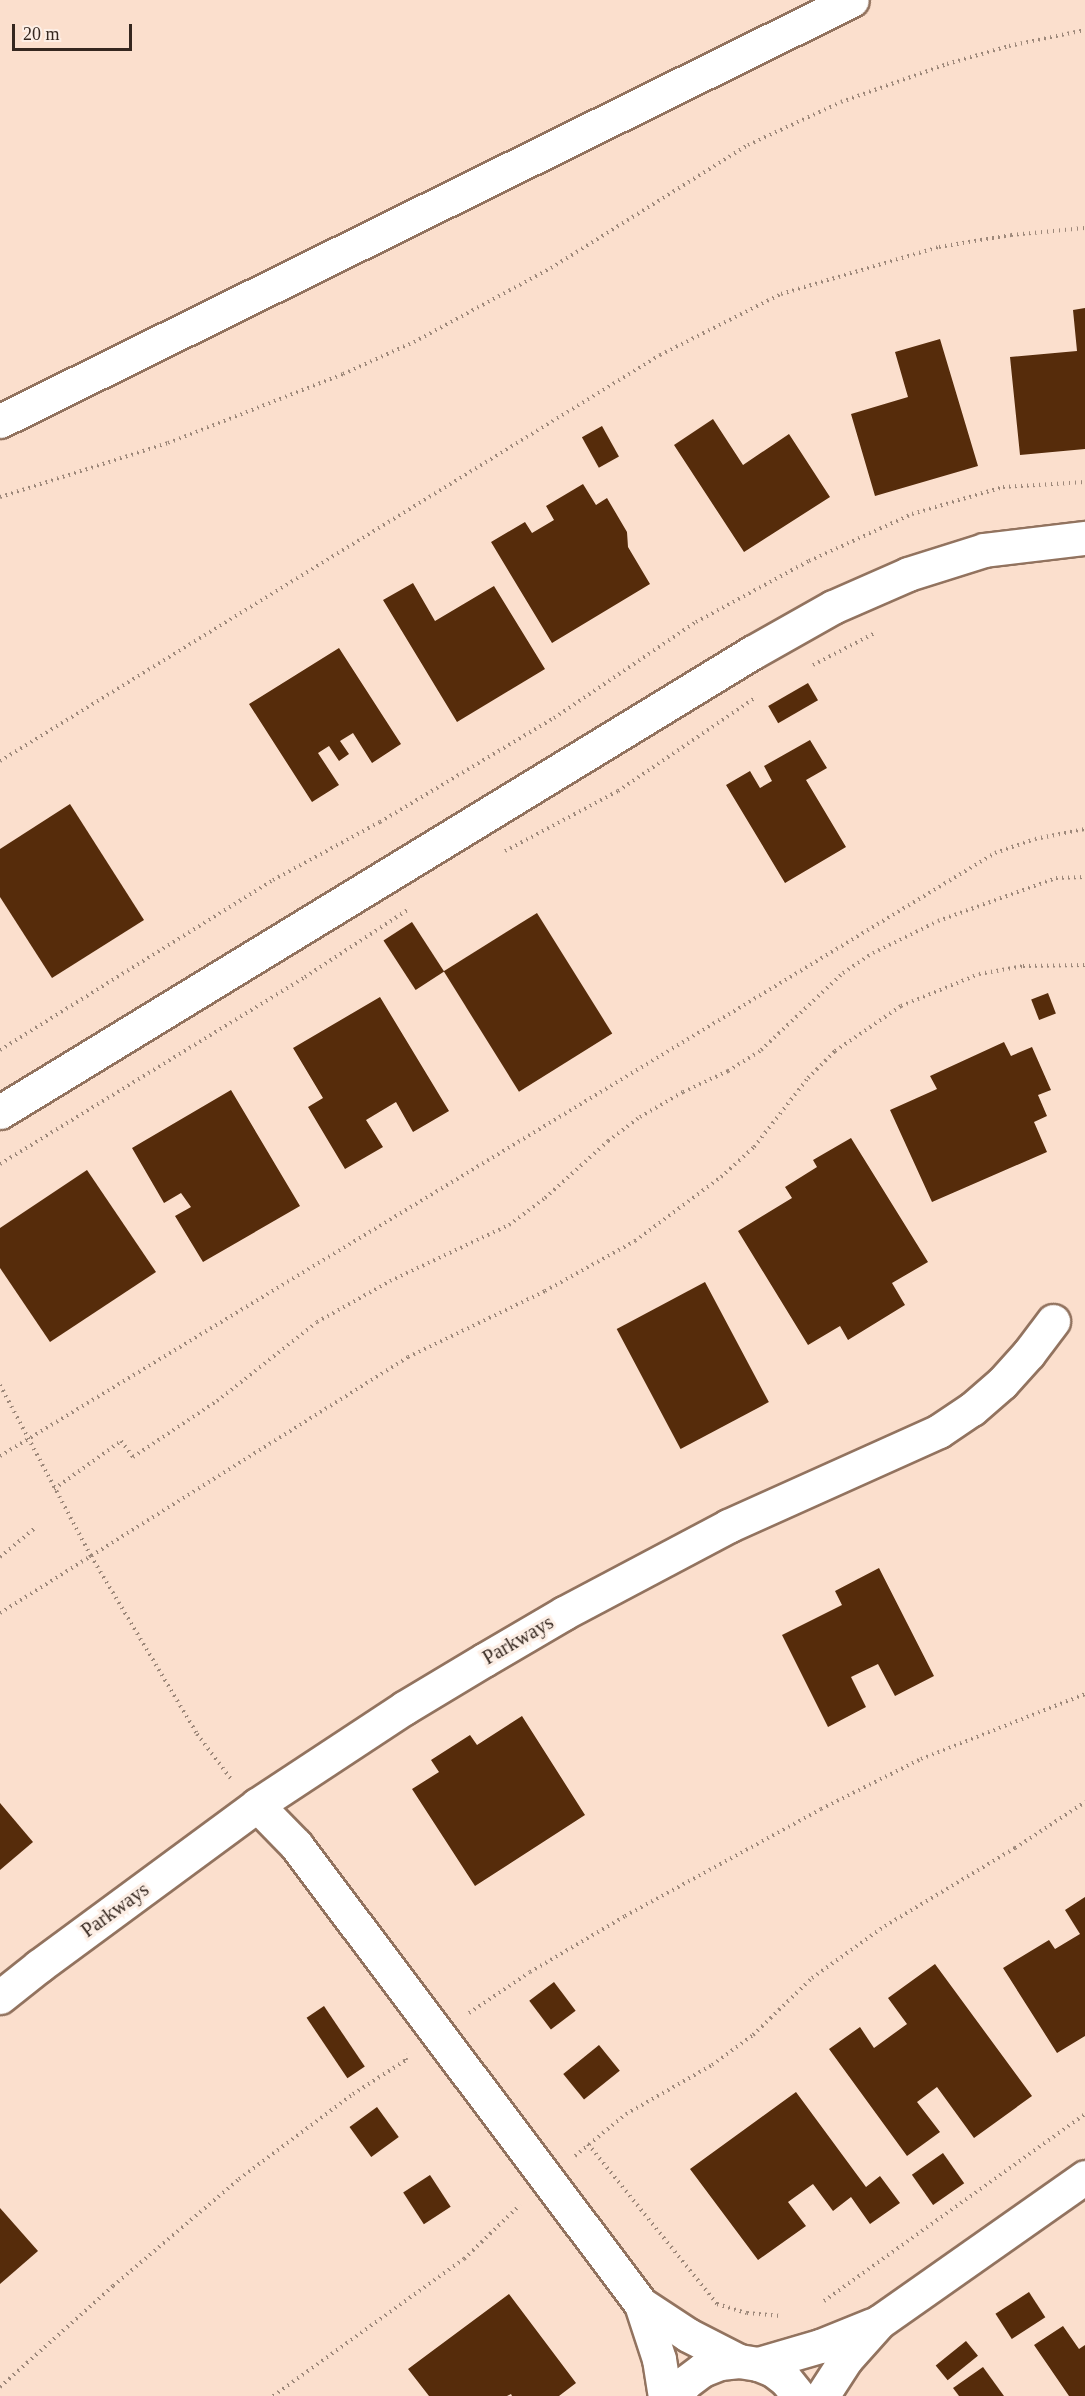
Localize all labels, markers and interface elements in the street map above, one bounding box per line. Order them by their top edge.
scale bar [15,12,135,50]
text: 20 m [23,24,60,44]
street label: Parkways [473,1607,563,1673]
street label: Parkways [72,1874,158,1946]

